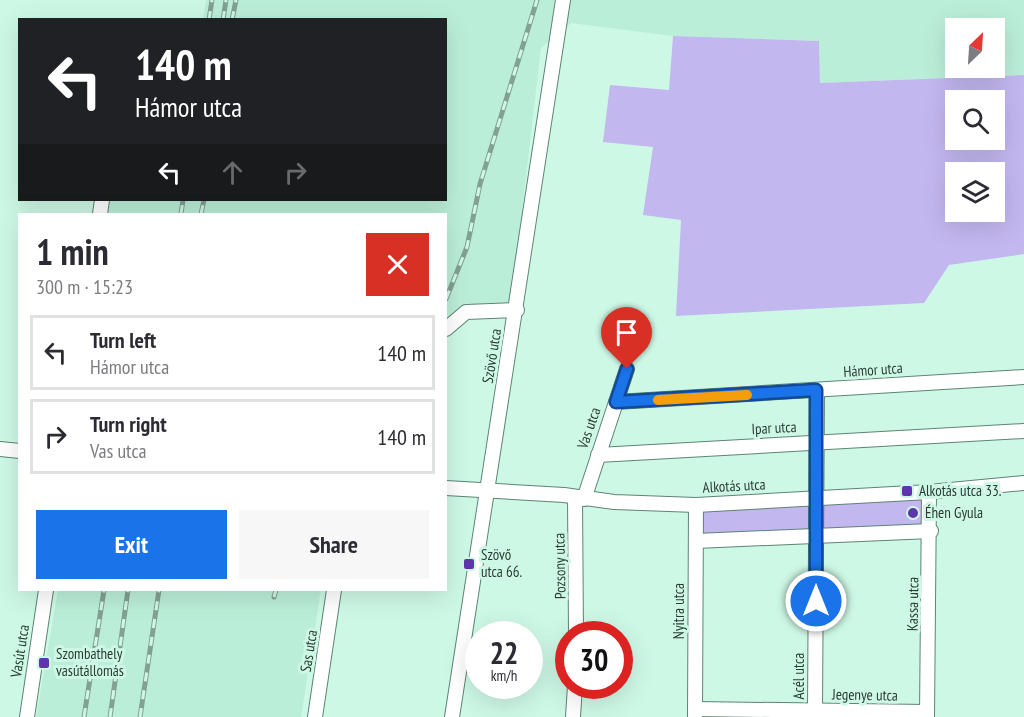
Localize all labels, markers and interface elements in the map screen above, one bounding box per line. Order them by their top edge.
north arrow [945,18,1005,78]
map controls [945,18,1005,222]
text: 140 m [135,37,232,92]
icon: left [36,42,114,120]
text: Hámor utca [135,90,242,124]
button: search [945,90,1005,150]
icon: left [153,156,186,189]
icon: ahead [216,156,249,189]
icon: right [279,156,312,189]
button: layers [945,162,1005,222]
text: 1 min [36,228,109,275]
button: close [366,233,429,296]
text: 300 m · 15:23 [36,274,133,300]
pin [601,307,652,369]
icon: arrive [610,316,643,349]
text: Turn left [90,326,156,354]
street label: Szövő utca [478,327,505,385]
icon: left [39,336,72,369]
text: 140 m [377,339,426,367]
text: Hámor utca [90,354,169,380]
street label: Hámor utca [843,358,903,381]
street label: Vas utca [572,405,604,452]
text: Turn right [90,410,167,438]
street label: Ipar utca [751,417,797,438]
icon: right [39,420,72,453]
text: 140 m [377,423,426,451]
text: Vas utca [90,438,147,464]
street label: Alkotás utca [702,474,766,497]
place label: Alkotás utca 33. [919,481,1002,500]
marker: Alkotás utca 33. [900,484,914,498]
place label: Éhen Gyula [925,503,983,522]
marker: Éhen Gyula [906,506,920,520]
button: Exit [36,510,227,579]
button: Share [239,510,429,579]
street label: Pozsony utca [549,533,570,599]
place label: Szövő utca 66. [481,545,523,581]
marker: Szövő utca 66. [462,557,476,571]
position arrow [784,569,848,633]
street label: Kassa utca [903,577,922,631]
street label: Nyitra utca [669,583,688,639]
speed limit sign: 30 [555,621,633,699]
street label: Vasút utca [6,623,33,680]
street label: Sas utca [296,628,321,673]
text: 22 [490,633,518,672]
place label: Szombathely vasútállomás [56,644,124,680]
street label: Acél utca [789,653,808,699]
marker: Szombathely vasútállomás [37,656,51,670]
text: km/h [491,666,517,685]
street label: Jegenye utca [831,684,898,705]

